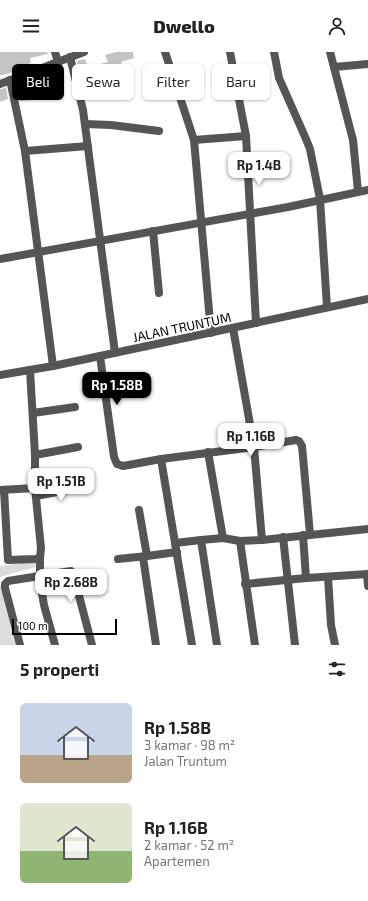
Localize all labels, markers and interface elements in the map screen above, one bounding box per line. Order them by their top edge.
icon: menu [20,15,42,37]
text: Dwello [153,15,215,37]
icon: person [326,15,348,37]
chip: Beli [12,64,64,100]
chip: Sewa [72,64,134,100]
chip: Filter [142,64,204,100]
chip: Baru [212,64,270,100]
pin: Rp 1.4B [222,152,296,186]
text: Rp 1.4B [237,157,281,173]
street label: JALAN TRUNTUM [131,309,233,345]
pin: Rp 1.58B [76,372,158,406]
text: Rp 1.58B [91,377,143,393]
pin: Rp 1.16B [210,423,292,457]
text: Rp 1.16B [227,428,275,444]
pin: Rp 1.51B [20,468,102,502]
text: Rp 1.51B [37,473,85,489]
pin: Rp 2.68B [30,569,112,603]
text: Rp 2.68B [44,574,98,590]
scale bar [12,617,117,636]
text: 100 m [18,619,48,632]
icon: filters [326,658,348,680]
text: 5 properti [20,659,99,679]
text: Rp 1.58B [144,717,211,737]
icon: home [52,719,100,767]
text: 3 kamar · 98 m² [144,737,235,753]
text: Jalan Truntum [144,753,227,769]
text: Rp 1.16B [144,817,208,837]
icon: home [52,819,100,867]
text: 2 kamar · 52 m² [144,837,234,853]
text: Apartemen [144,853,210,869]

